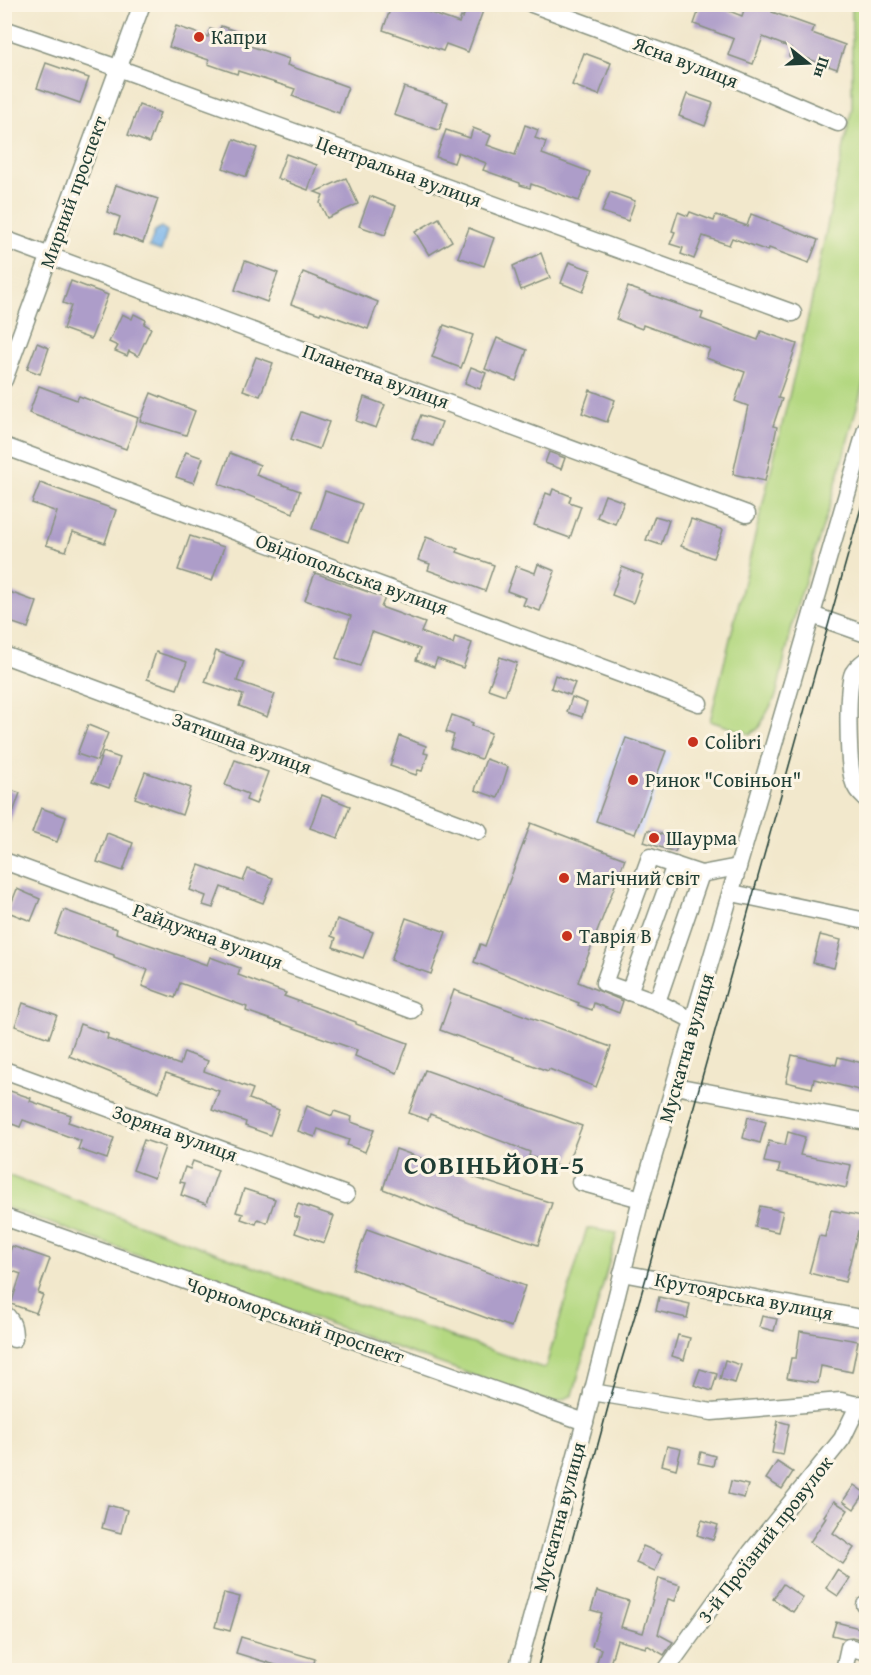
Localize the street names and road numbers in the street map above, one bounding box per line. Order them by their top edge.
street label: Ясна вулиця [628,28,743,95]
street label: Мирний проспект [32,111,114,272]
street label: Центральна вулиця [312,127,486,214]
street label: Планетна вулиця [299,336,453,415]
street label: Овідіопольська вулиця [252,525,453,622]
street label: Затишна вулиця [168,704,316,781]
street label: Райдужна вулиця [129,895,287,976]
street label: Мускатна вулиця [650,970,721,1126]
street label: Зоряна вулиця [109,1096,242,1169]
street label: Крутоярська вулиця [652,1264,836,1327]
street label: Чорноморський проспект [182,1269,409,1371]
street label: Мускатна вулиця [525,1439,592,1595]
street label: 3-й Проїзний провулок [690,1449,840,1628]

